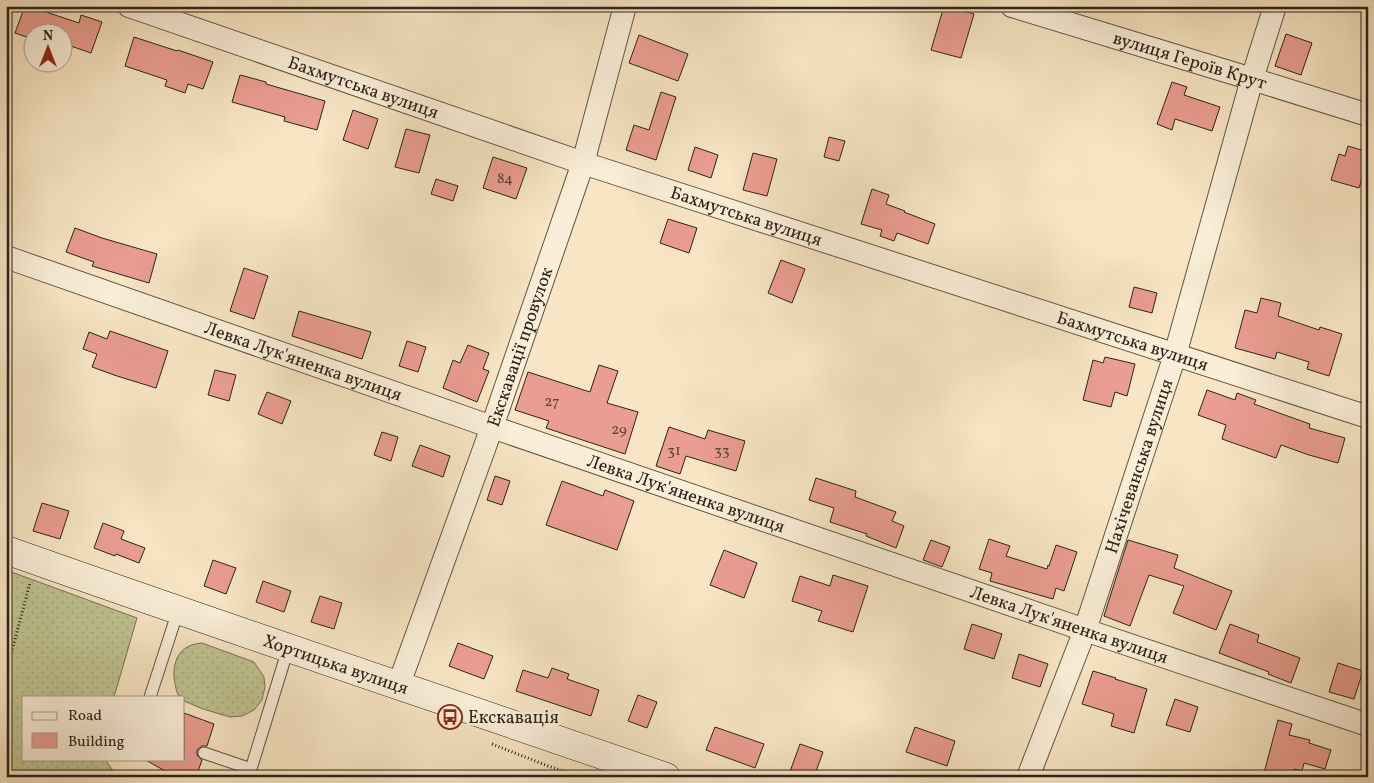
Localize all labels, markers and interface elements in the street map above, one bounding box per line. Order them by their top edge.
north arrow [22,22,72,72]
street label: вулиця Героїв Крут [1110,26,1269,97]
text: N [43,27,53,46]
street label: Бахмутська вулиця [284,51,442,126]
house number: 84 [497,169,513,190]
street label: Бахмутська вулиця [667,181,825,253]
street label: Екскавації провулок [482,264,560,431]
street label: Бахмутська вулиця [1053,306,1211,378]
street label: Левка Лук'яненка вулиця [201,316,405,409]
street label: Нахічеванська вулиця [1100,376,1180,557]
house number: 27 [545,392,559,413]
house number: 29 [611,420,627,441]
house number: 31 [667,441,681,462]
house number: 33 [714,441,730,462]
street label: Левка Лук'яненка вулиця [583,449,788,540]
street label: Левка Лук'яненка вулиця [966,581,1171,671]
street label: Хортицька вулиця [259,629,411,702]
legend [22,696,185,760]
bus stop icon: Екскавація [437,704,463,730]
text: Road [68,706,102,727]
place label: Екскавація [468,706,559,731]
text: Building [68,732,125,753]

